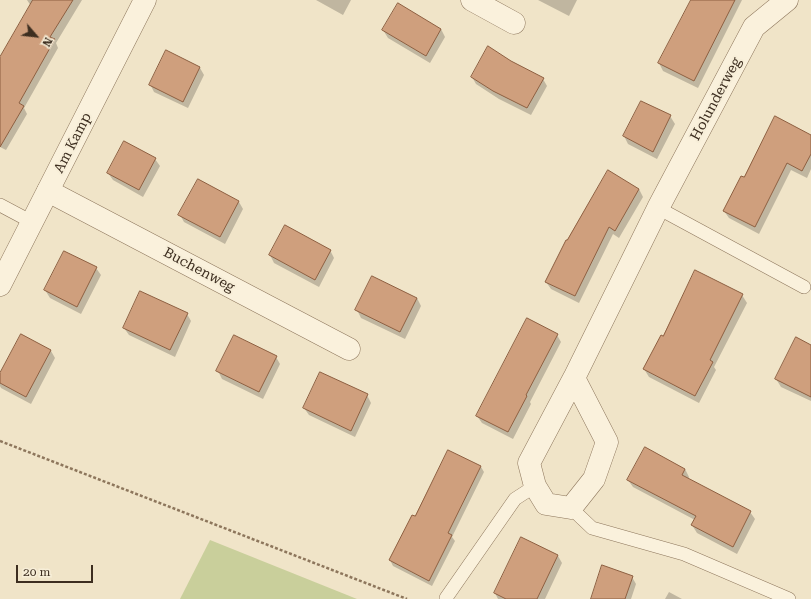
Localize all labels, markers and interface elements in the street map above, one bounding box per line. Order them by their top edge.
north arrow [16,16,56,56]
text: N [39,35,55,49]
street label: Holunderweg [687,55,745,143]
street label: Am Kamp [51,110,95,176]
street label: Buchenweg [161,244,237,296]
scale bar [18,557,95,583]
text: 20 m [23,565,50,579]

